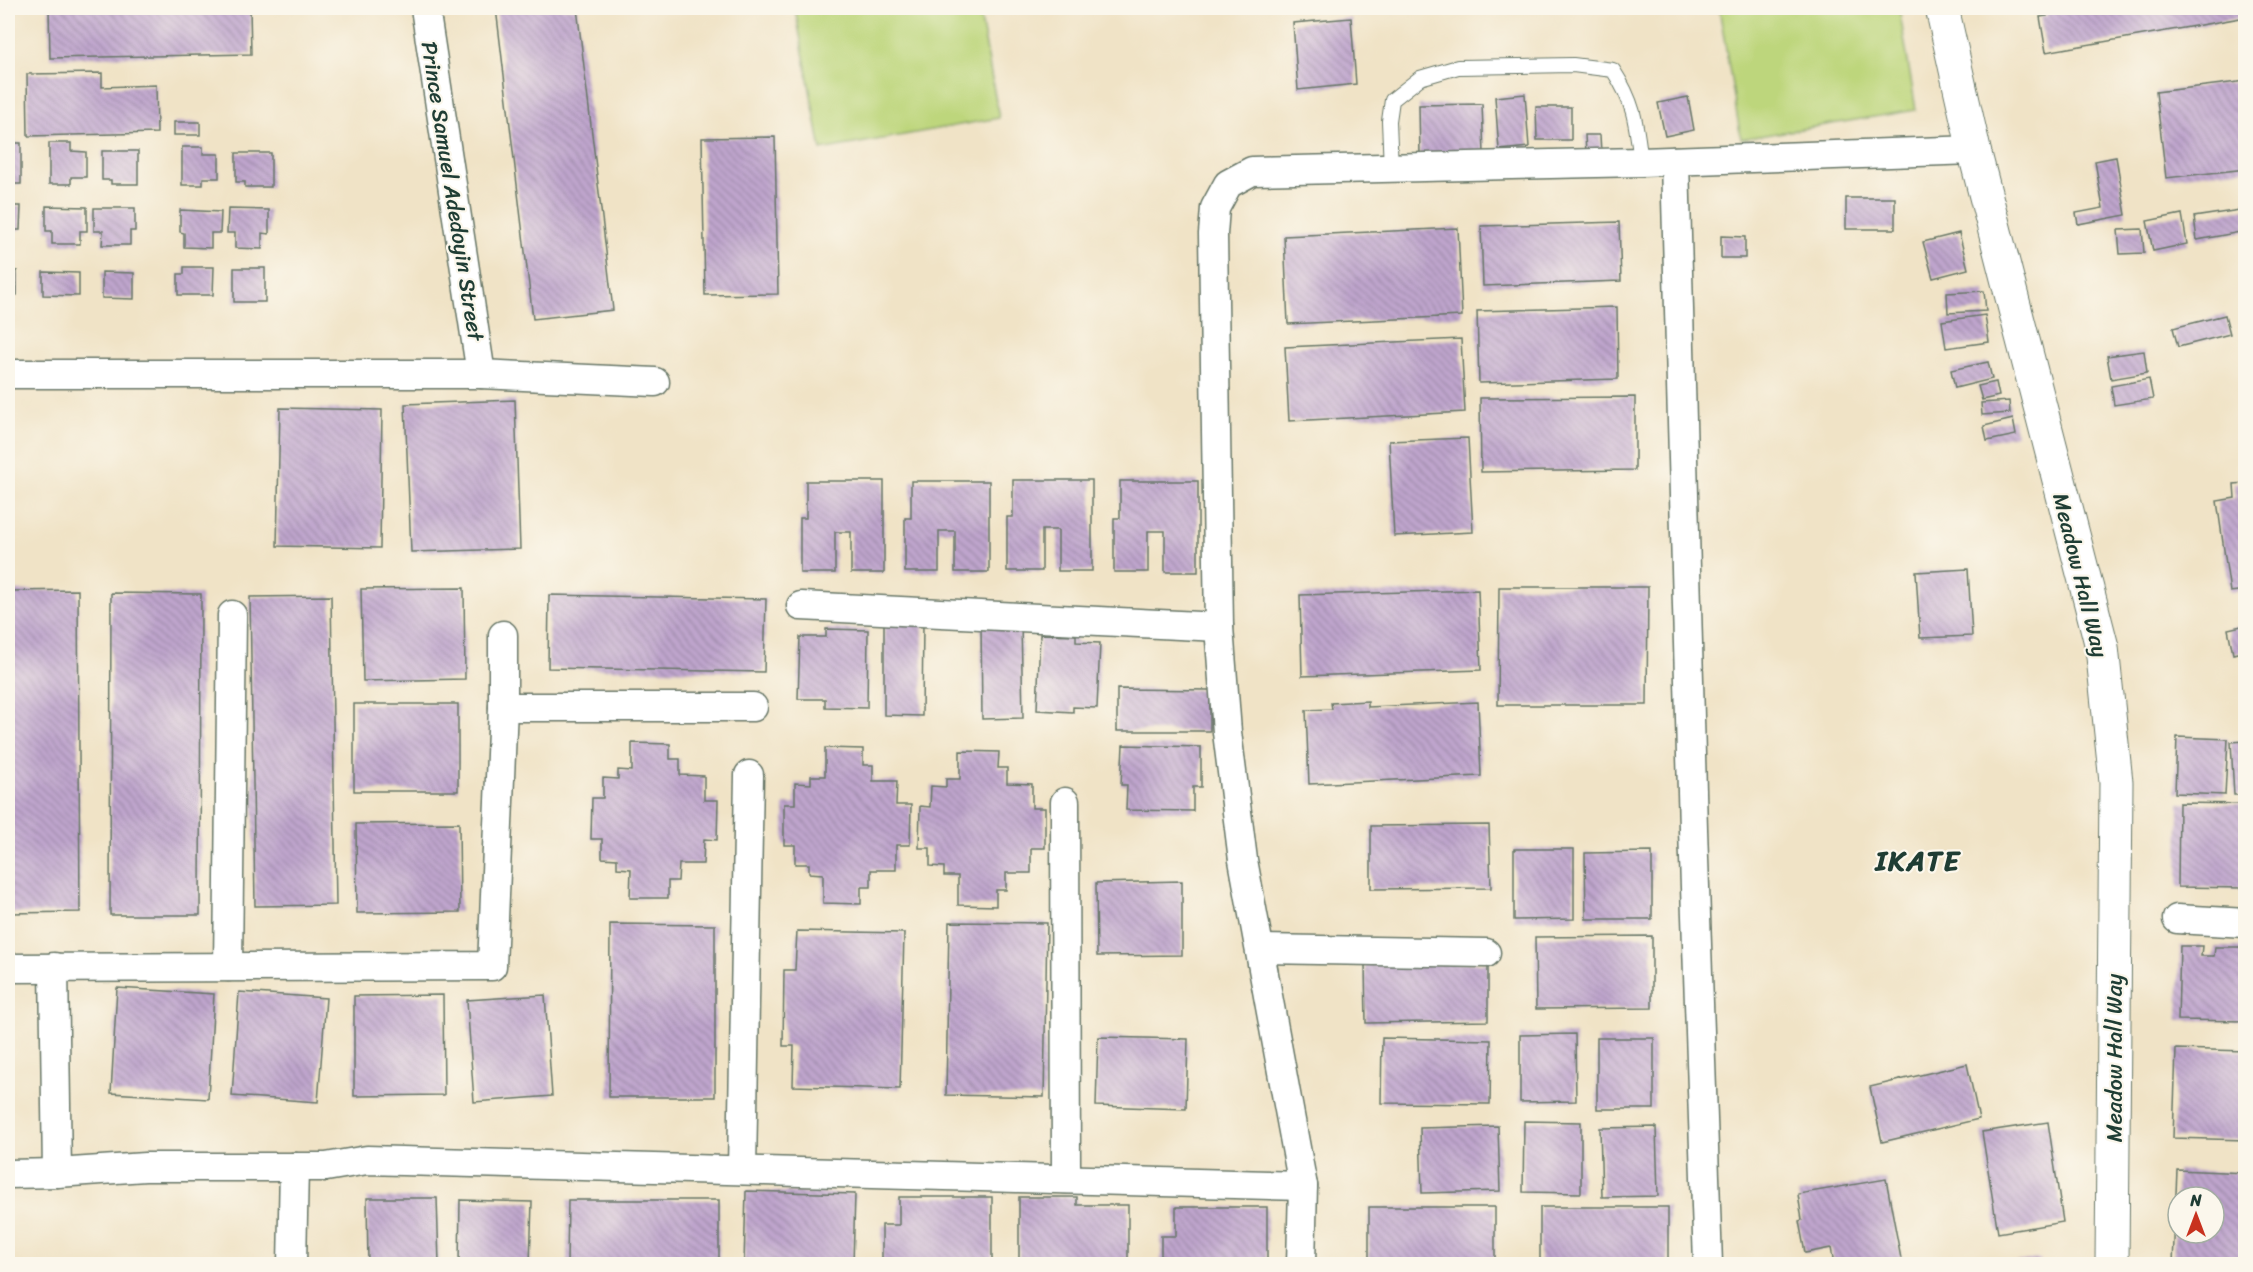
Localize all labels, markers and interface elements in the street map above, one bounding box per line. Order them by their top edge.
street label: Prince Samuel Adedoyin Street [410,38,496,345]
street label: Meadow Hall Way [2041,489,2120,662]
district label: IKATE [1873,836,1962,885]
street label: Meadow Hall Way [2095,973,2134,1142]
north arrow [2166,1185,2226,1245]
text: N [2189,1186,2202,1215]

